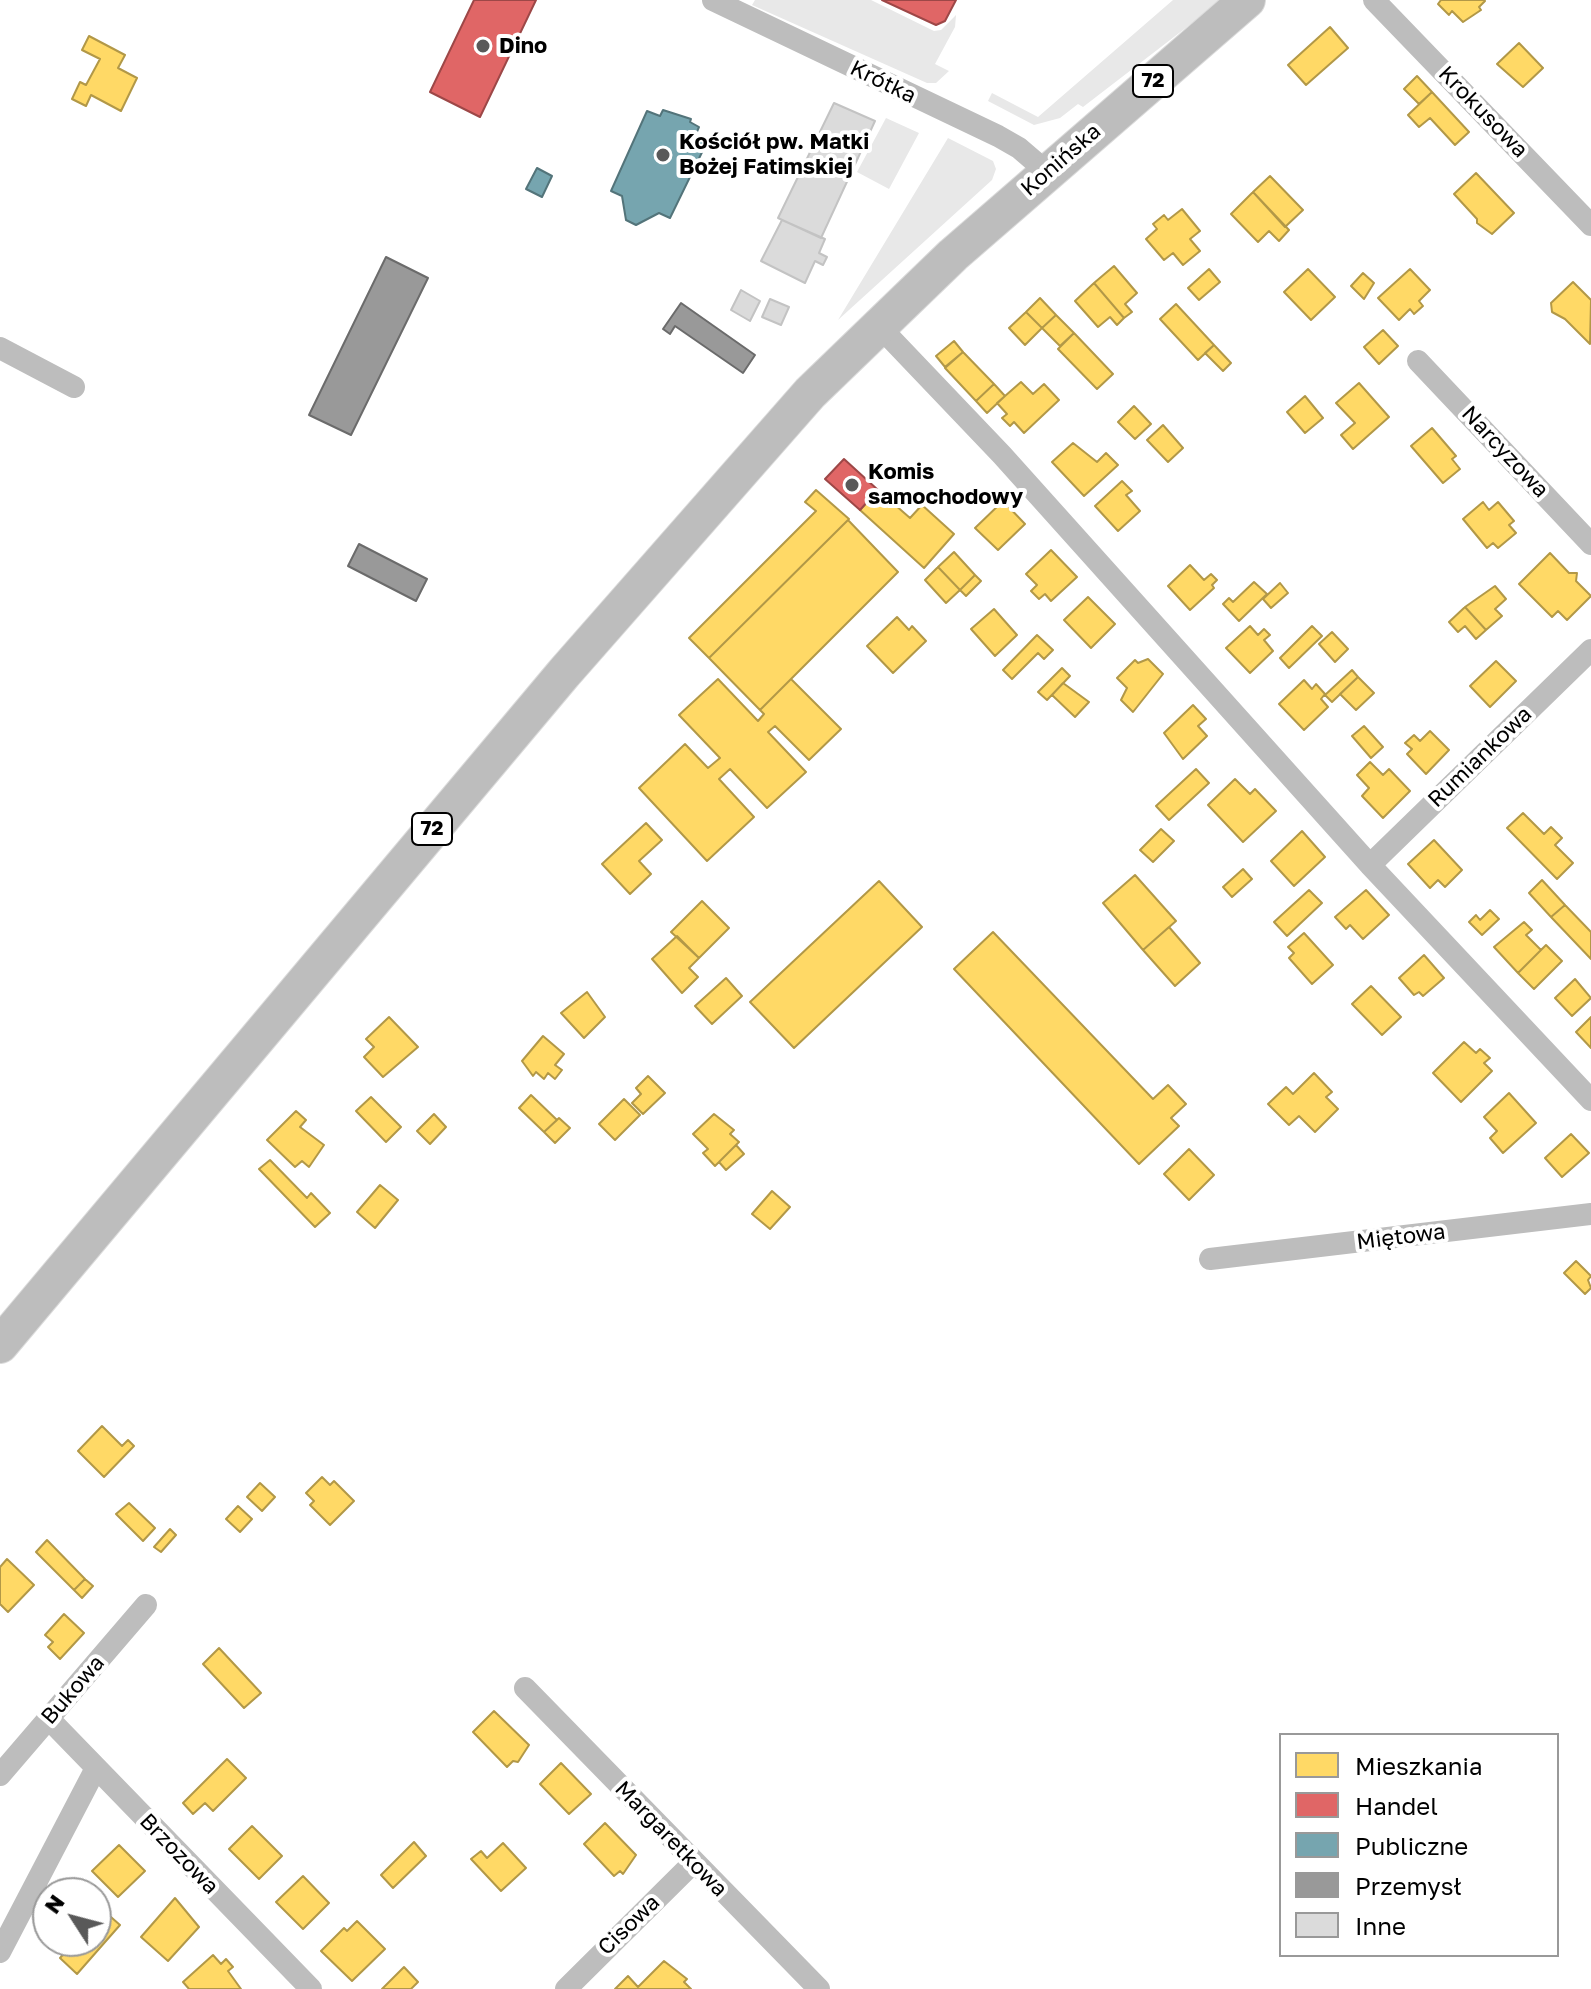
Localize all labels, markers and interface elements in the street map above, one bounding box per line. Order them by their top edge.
place label: Dino [499,33,547,59]
marker: Dino [474,37,492,55]
street label: Krótka [846,55,920,109]
street label: Krokusowa [1433,61,1533,163]
road number: 72 [1133,65,1173,97]
street label: Konińska [1016,118,1106,202]
place label: Kościół pw. Matki Bożej Fatimskiej [679,129,869,180]
marker: Kościół pw. Matki Bożej Fatimskiej [654,146,672,164]
street label: Narcyzowa [1456,401,1554,503]
place label: Komis samochodowy [868,459,1023,510]
marker: Komis samochodowy [843,476,861,494]
street label: Rumiankowa [1423,701,1537,813]
road number: 72 [412,813,452,845]
street label: Miętowa [1355,1218,1447,1256]
street label: Bukowa [36,1650,110,1730]
legend [1279,1733,1559,1957]
text: Mieszkania [1355,1751,1483,1780]
street label: Margaretkowa [609,1776,733,1902]
text: Handel [1355,1791,1438,1820]
street label: Brzozowa [134,1808,224,1900]
text: Publiczne [1355,1831,1468,1860]
text: Przemysł [1355,1871,1462,1900]
north arrow [32,1877,112,1957]
text: N [38,1889,70,1918]
street label: Cisowa [593,1889,665,1961]
text: Inne [1355,1911,1406,1940]

